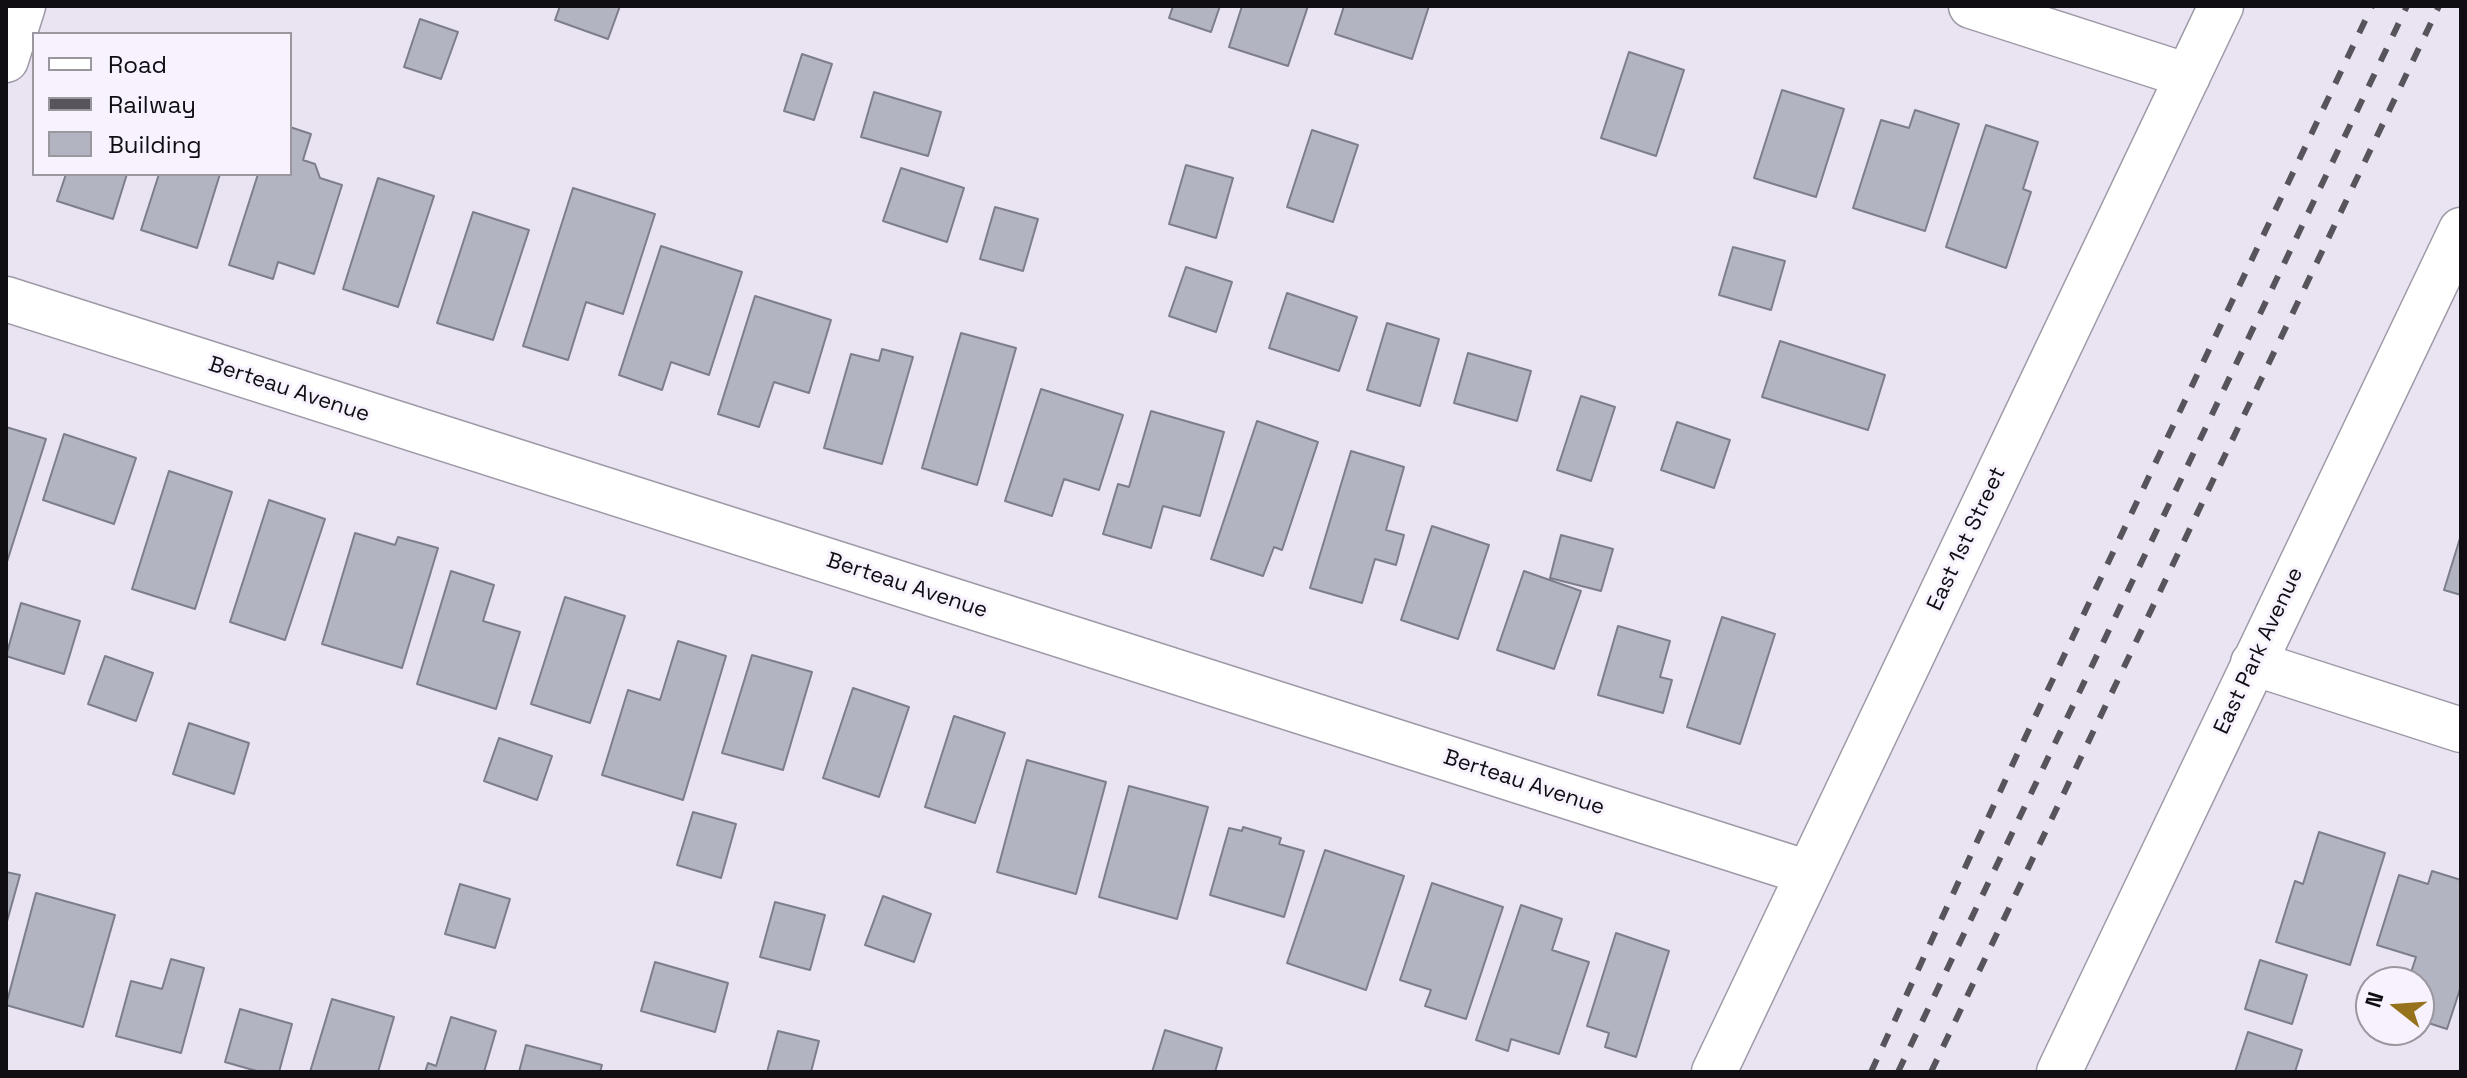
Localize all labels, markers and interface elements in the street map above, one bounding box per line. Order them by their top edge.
legend [32,32,292,176]
text: Road [108,49,167,80]
text: Railway [108,89,196,120]
text: Building [108,129,202,160]
street label: Berteau Avenue [205,352,373,428]
street label: East 1st Street [1922,463,2012,615]
street label: Berteau Avenue [823,548,991,624]
street label: East Park Avenue [2209,563,2309,739]
street label: Berteau Avenue [1440,745,1608,821]
north arrow [2355,966,2435,1046]
text: N [2358,988,2390,1011]

